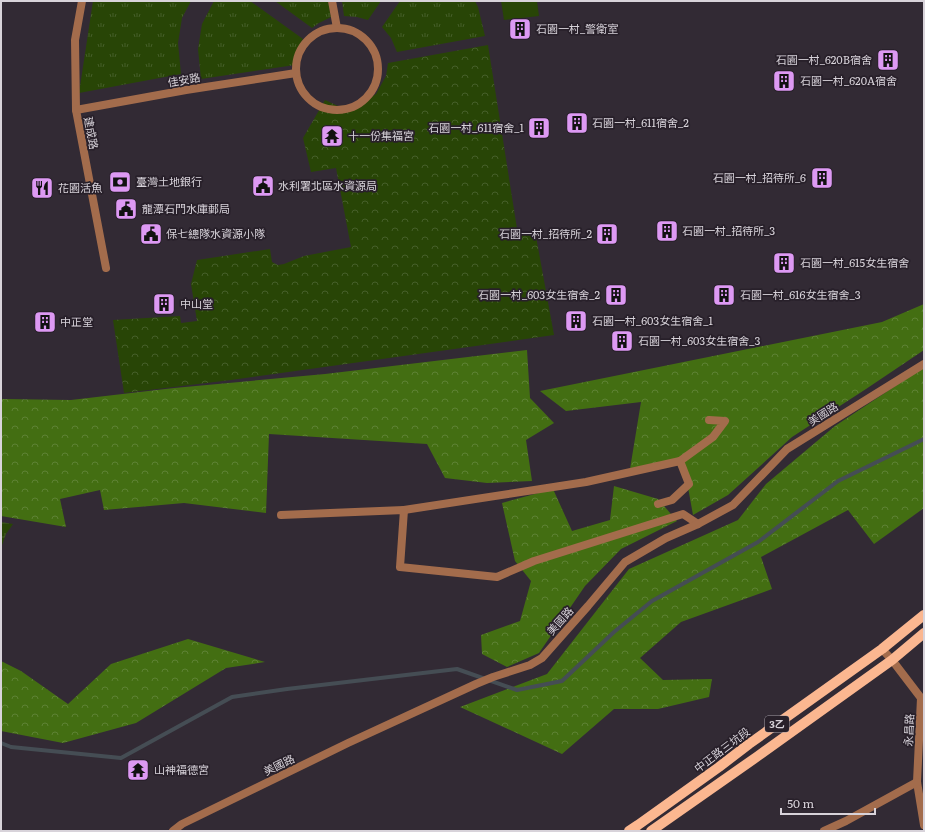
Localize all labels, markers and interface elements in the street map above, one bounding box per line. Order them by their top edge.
building icon: 石園一村_警衛室 [507,16,533,42]
place label: 石園一村_警衛室 [536,20,618,36]
building icon: 石園一村_620B宿舍 [875,47,901,73]
place label: 石園一村_620B宿舍 [776,51,872,67]
street label: 佳安路 [166,68,201,90]
building icon: 石園一村_620A宿舍 [771,68,797,94]
place label: 石園一村_620A宿舍 [800,72,897,88]
building icon: 石園一村_611宿舍_2 [564,110,590,136]
place label: 石園一村_611宿舍_2 [592,114,689,130]
street label: 建成路 [81,115,103,151]
building icon: 石園一村_611宿舍_1 [526,115,552,141]
place label: 石園一村_611宿舍_1 [428,119,525,135]
temple icon: 十一份集福宮 [319,123,345,149]
place label: 十一份集福宮 [348,127,414,143]
building icon: 石園一村_招待所_6 [809,165,835,191]
bank icon: 臺灣土地銀行 [107,169,133,195]
place label: 石園一村_招待所_6 [713,169,806,185]
place label: 臺灣土地銀行 [136,173,202,189]
public building icon: 水利署北區水資源局 [250,173,276,199]
restaurant icon: 花園活魚 [29,175,55,201]
place label: 水利署北區水資源局 [278,177,377,193]
place label: 花園活魚 [58,179,102,195]
public building icon: 龍潭石門水庫郵局 [113,196,139,222]
place label: 龍潭石門水庫郵局 [142,200,230,216]
building icon: 石園一村_招待所_3 [654,218,680,244]
public building icon: 保七總隊水資源小隊 [138,221,164,247]
building icon: 石園一村_招待所_2 [594,221,620,247]
place label: 石園一村_招待所_3 [682,222,775,238]
place label: 保七總隊水資源小隊 [166,225,265,241]
place label: 石園一村_招待所_2 [499,225,592,241]
building icon: 石園一村_615女生宿舍 [771,250,797,276]
place label: 石園一村_615女生宿舍 [800,254,909,270]
building icon: 石園一村_603女生宿舍_2 [603,282,629,308]
building icon: 石園一村_616女生宿舍_3 [711,282,737,308]
place label: 石園一村_603女生宿舍_2 [478,286,600,302]
place label: 石園一村_616女生宿舍_3 [740,286,861,302]
building icon: 中山堂 [151,291,177,317]
place label: 中山堂 [180,295,213,311]
building icon: 石園一村_603女生宿舍_1 [563,308,589,334]
building icon: 中正堂 [32,309,58,335]
place label: 石園一村_603女生宿舍_1 [592,312,713,328]
place label: 中正堂 [60,313,93,329]
building icon: 石園一村_603女生宿舍_3 [609,328,635,354]
place label: 石園一村_603女生宿舍_3 [638,332,760,348]
street label: 美國路 [804,398,841,429]
street label: 美國路 [542,603,576,638]
street label: 永昌路 [899,713,917,747]
road number: 3乙 [765,716,789,732]
street label: 中正路三坑段 [690,723,753,775]
street label: 美國路 [260,750,297,779]
temple icon: 山神福德宮 [125,757,151,783]
place label: 山神福德宮 [154,761,209,777]
scale bar [781,790,875,816]
text: 50 m [787,794,814,812]

